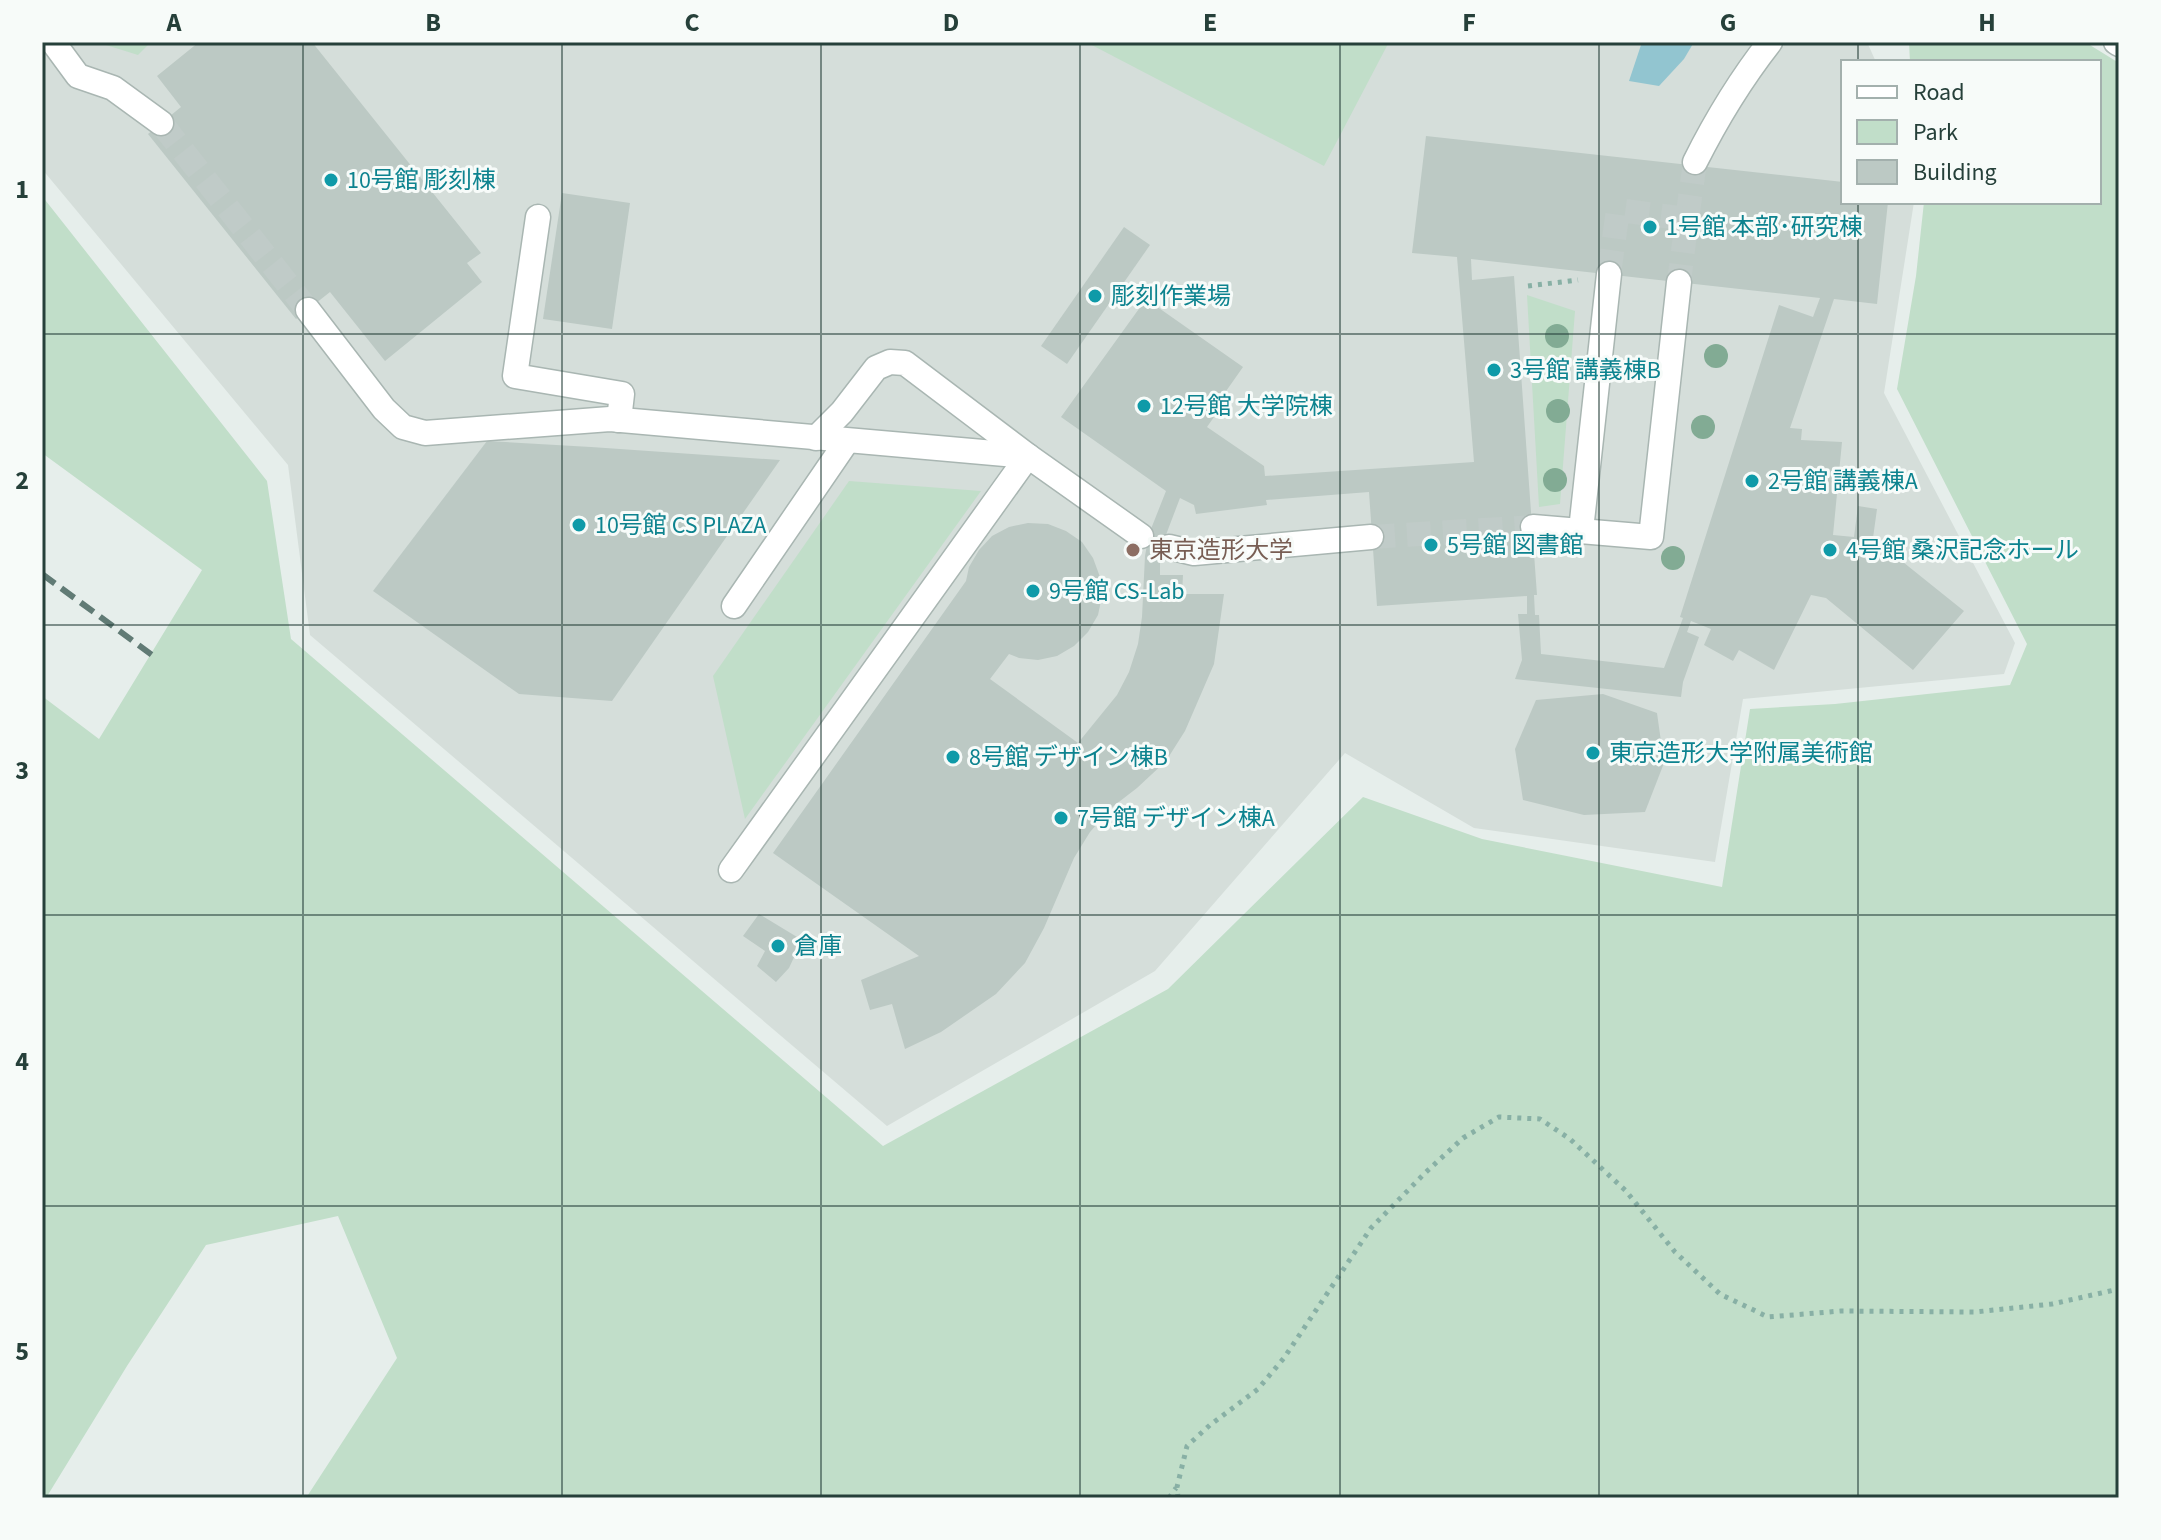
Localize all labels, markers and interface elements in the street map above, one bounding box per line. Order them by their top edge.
text: A [166,4,183,41]
text: B [425,4,441,41]
text: C [684,4,700,41]
text: D [943,4,959,41]
text: E [1203,4,1217,41]
text: F [1462,4,1476,41]
text: G [1720,4,1736,41]
text: H [1978,4,1996,41]
legend [1841,60,2101,204]
text: Road [1913,75,1965,110]
text: Park [1913,115,1958,150]
text: Building [1913,155,1997,190]
place label: 10号館 彫刻棟 [347,163,496,198]
text: 1 [15,171,29,208]
marker: 10号館 彫刻棟 [322,171,340,189]
place label: 1号館 本部･研究棟 [1666,210,1863,245]
marker: 1号館 本部･研究棟 [1641,218,1659,236]
place label: 彫刻作業場 [1111,279,1231,314]
marker: 彫刻作業場 [1086,287,1104,305]
place label: 3号館 講義棟B [1510,353,1661,388]
marker: 3号館 講義棟B [1485,361,1503,379]
place label: 12号館 大学院棟 [1160,389,1333,424]
marker: 12号館 大学院棟 [1135,397,1153,415]
text: 2 [15,462,29,499]
place label: 2号館 講義棟A [1768,464,1918,499]
marker: 2号館 講義棟A [1743,472,1761,490]
place label: 10号館 CS PLAZA [595,508,766,543]
marker: 10号館 CS PLAZA [570,516,588,534]
place label: 5号館 図書館 [1447,528,1584,563]
place label: 東京造形大学 [1149,533,1293,568]
place label: 4号館 桑沢記念ホール [1846,533,2079,568]
marker: 5号館 図書館 [1422,536,1440,554]
marker: 東京造形大学 [1124,541,1142,559]
marker: 4号館 桑沢記念ホール [1821,541,1839,559]
place label: 9号館 CS-Lab [1049,574,1185,609]
marker: 9号館 CS-Lab [1024,582,1042,600]
place label: 東京造形大学附属美術館 [1609,736,1873,771]
place label: 8号館 デザイン棟B [969,740,1168,775]
marker: 東京造形大学附属美術館 [1584,744,1602,762]
marker: 8号館 デザイン棟B [944,748,962,766]
text: 3 [15,752,29,789]
place label: 7号館 デザイン棟A [1077,801,1275,836]
marker: 7号館 デザイン棟A [1052,809,1070,827]
place label: 倉庫 [794,929,842,964]
marker: 倉庫 [769,937,787,955]
text: 4 [15,1043,29,1080]
text: 5 [15,1333,29,1370]

